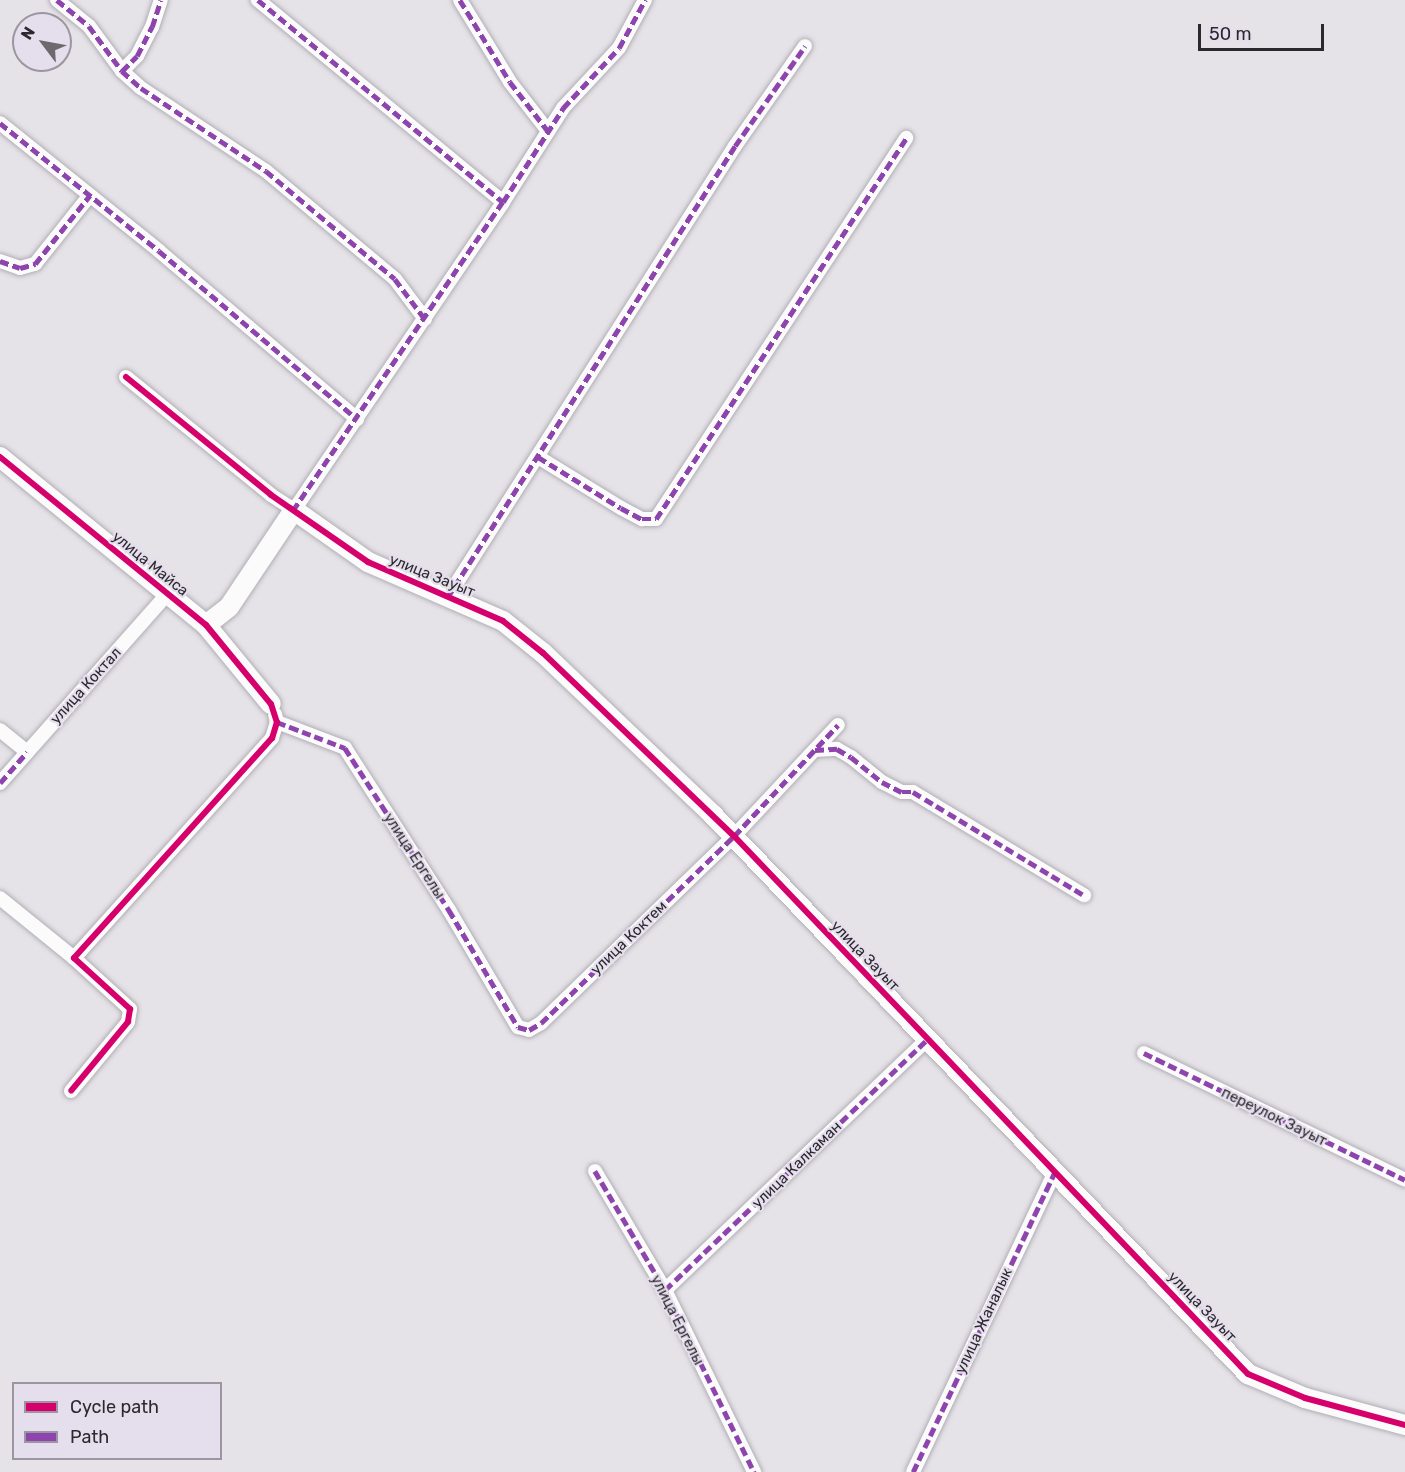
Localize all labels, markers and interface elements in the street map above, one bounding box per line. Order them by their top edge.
north arrow [12,12,72,72]
scale bar [1201,12,1327,50]
text: N [17,23,39,43]
text: 50 m [1209,23,1252,45]
street label: улица Майса [108,528,192,600]
street label: улица Зауыт [386,551,478,601]
street label: улица Коктал [47,644,125,728]
street label: улица Ергелы [380,810,448,902]
street label: улица Коктем [587,897,671,979]
street label: улица Зауыт [827,917,903,995]
street label: переулок Зауыт [1218,1084,1330,1150]
street label: улица Калкаман [749,1118,845,1212]
street label: улица Жаналык [952,1265,1016,1377]
street label: улица Зауыт [1164,1268,1240,1346]
street label: улица Ергелы [647,1272,707,1368]
legend [12,1382,222,1460]
text: Cycle path [70,1396,159,1418]
text: Path [70,1426,109,1448]

